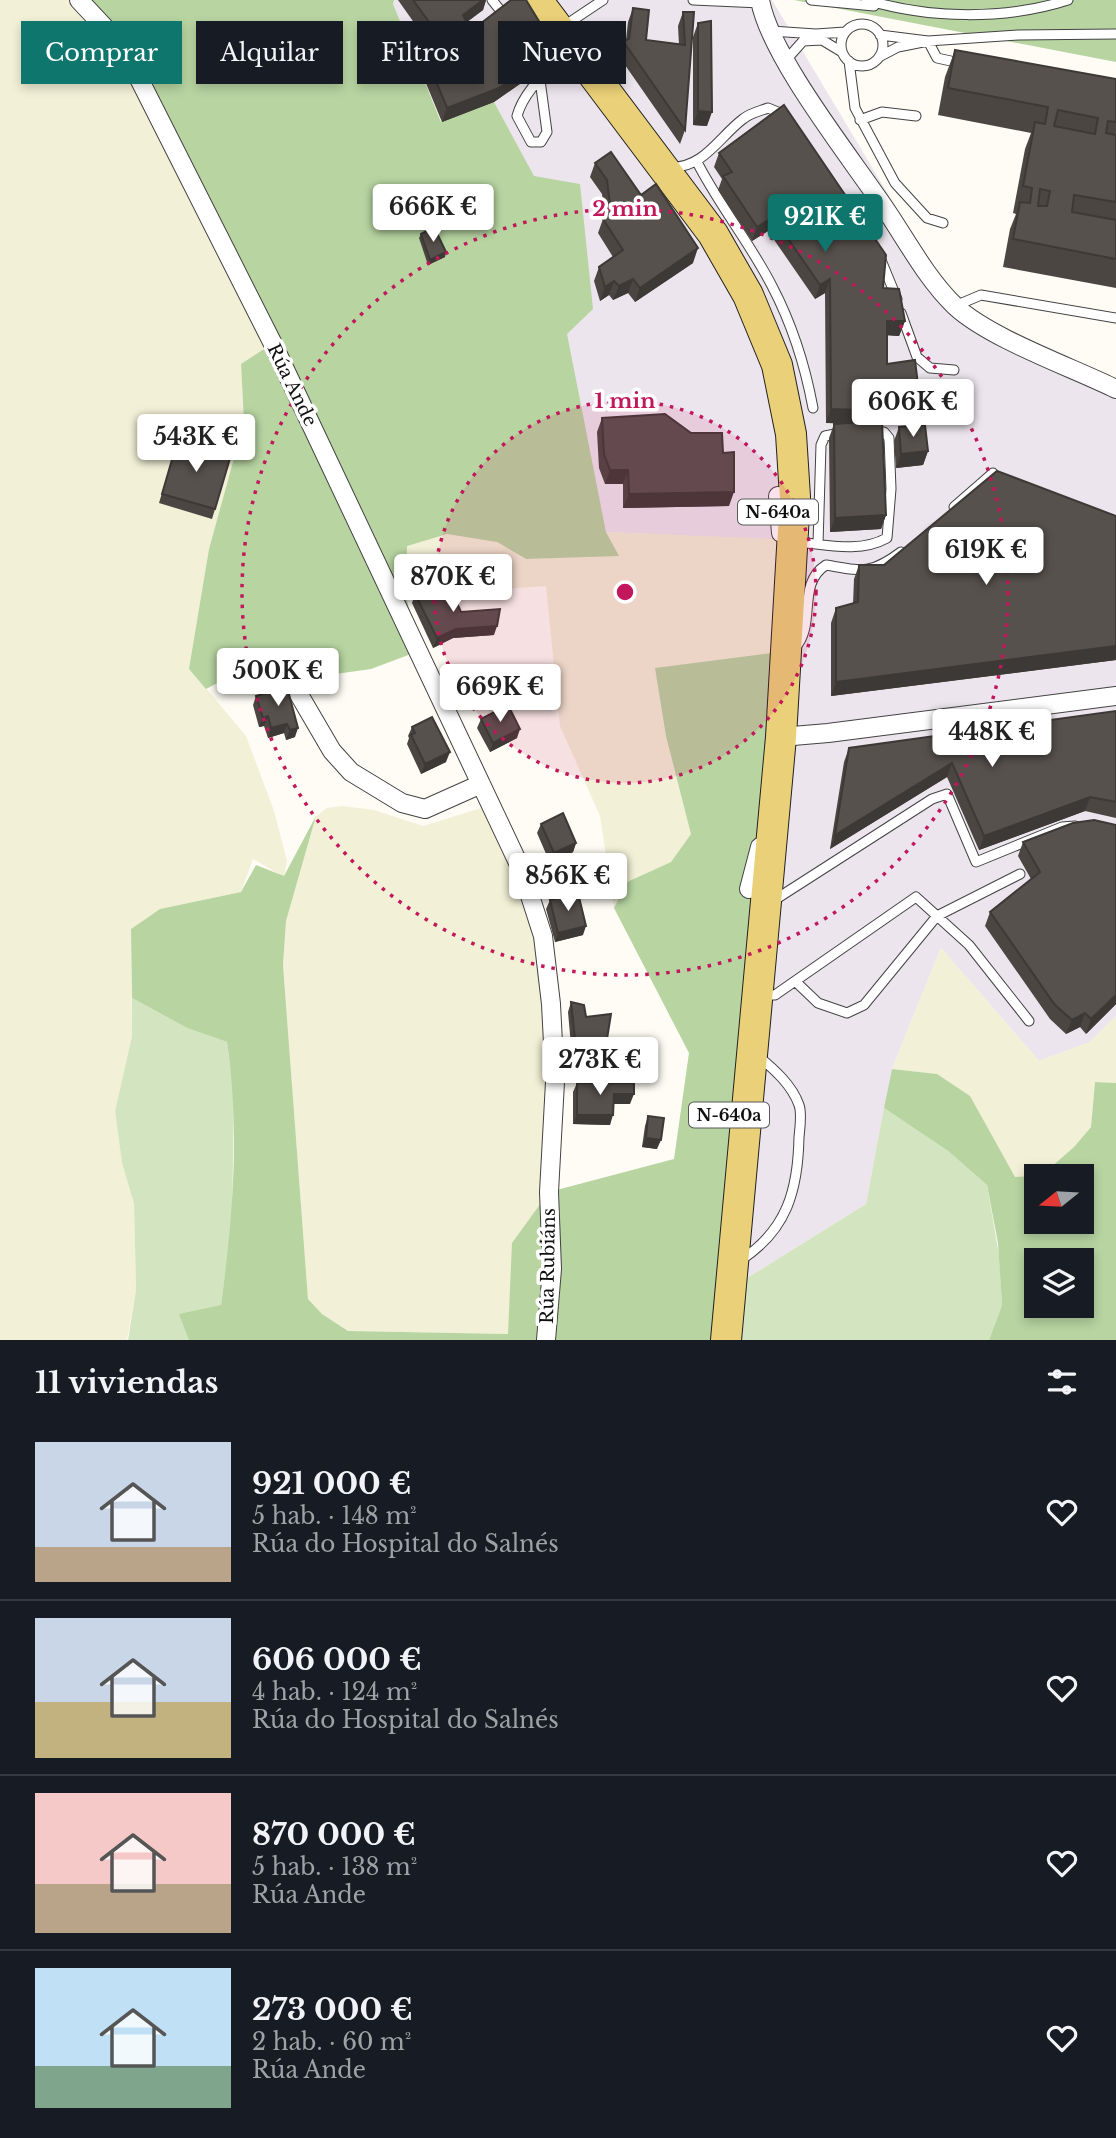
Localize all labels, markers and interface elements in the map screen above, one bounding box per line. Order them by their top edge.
chip: Comprar [21,21,182,84]
chip: Alquilar [196,21,343,84]
chip: Filtros [357,21,484,84]
chip: Nuevo [498,21,626,84]
pin: 666K € [376,184,490,244]
text: 666K € [389,193,477,221]
pin: 921K € [768,194,882,254]
text: 2 min [592,196,658,222]
text: 921K € [784,203,866,231]
street label: Rúa Ande [263,340,321,430]
pin: 606K € [856,380,970,439]
text: 1 min [595,388,655,414]
text: 606K € [868,388,958,416]
pin: 543K € [139,414,253,474]
text: 543K € [153,423,239,451]
road number: N-640a [738,499,818,524]
pin: 619K € [929,528,1043,587]
text: 619K € [944,536,1028,564]
pin: 870K € [396,554,510,614]
text: 870K € [410,563,496,591]
centre of rings [613,580,637,604]
pin: 500K € [221,648,335,708]
text: 500K € [233,657,323,685]
pin: 669K € [443,664,557,724]
text: 669K € [456,673,544,701]
pin: 448K € [935,710,1049,769]
text: 448K € [948,718,1036,746]
pin: 856K € [511,853,625,913]
text: 856K € [525,862,611,890]
pin: 273K € [543,1038,657,1097]
text: 273K € [558,1046,642,1074]
road number: N-640a [689,1102,769,1128]
north arrow [1024,1164,1094,1234]
map controls [1024,1164,1094,1318]
street label: Rúa Rubiáns [536,1208,560,1324]
button: layers [1024,1248,1094,1318]
icon: filters [1043,1363,1081,1401]
text: 11 viviendas [35,1364,218,1401]
text: 921 000 € [252,1465,412,1502]
icon: home [91,1470,175,1554]
icon: heart [1043,1493,1081,1531]
text: 5 hab. · 148 m² [252,1502,417,1530]
text: Rúa do Hospital do Salnés [252,1530,559,1558]
text: 606 000 € [252,1641,422,1678]
icon: home [91,1646,175,1730]
icon: heart [1043,1669,1081,1707]
text: 4 hab. · 124 m² [252,1678,417,1706]
text: Rúa do Hospital do Salnés [252,1706,559,1734]
text: 870 000 € [252,1816,416,1853]
icon: home [91,1821,175,1905]
icon: heart [1043,1844,1081,1882]
text: 5 hab. · 138 m² [252,1853,417,1881]
text: Rúa Ande [252,1881,366,1909]
text: 273 000 € [252,1991,413,2028]
icon: home [91,1996,175,2080]
icon: heart [1043,2019,1081,2057]
text: 2 hab. · 60 m² [252,2028,411,2056]
text: Rúa Ande [252,2056,366,2084]

